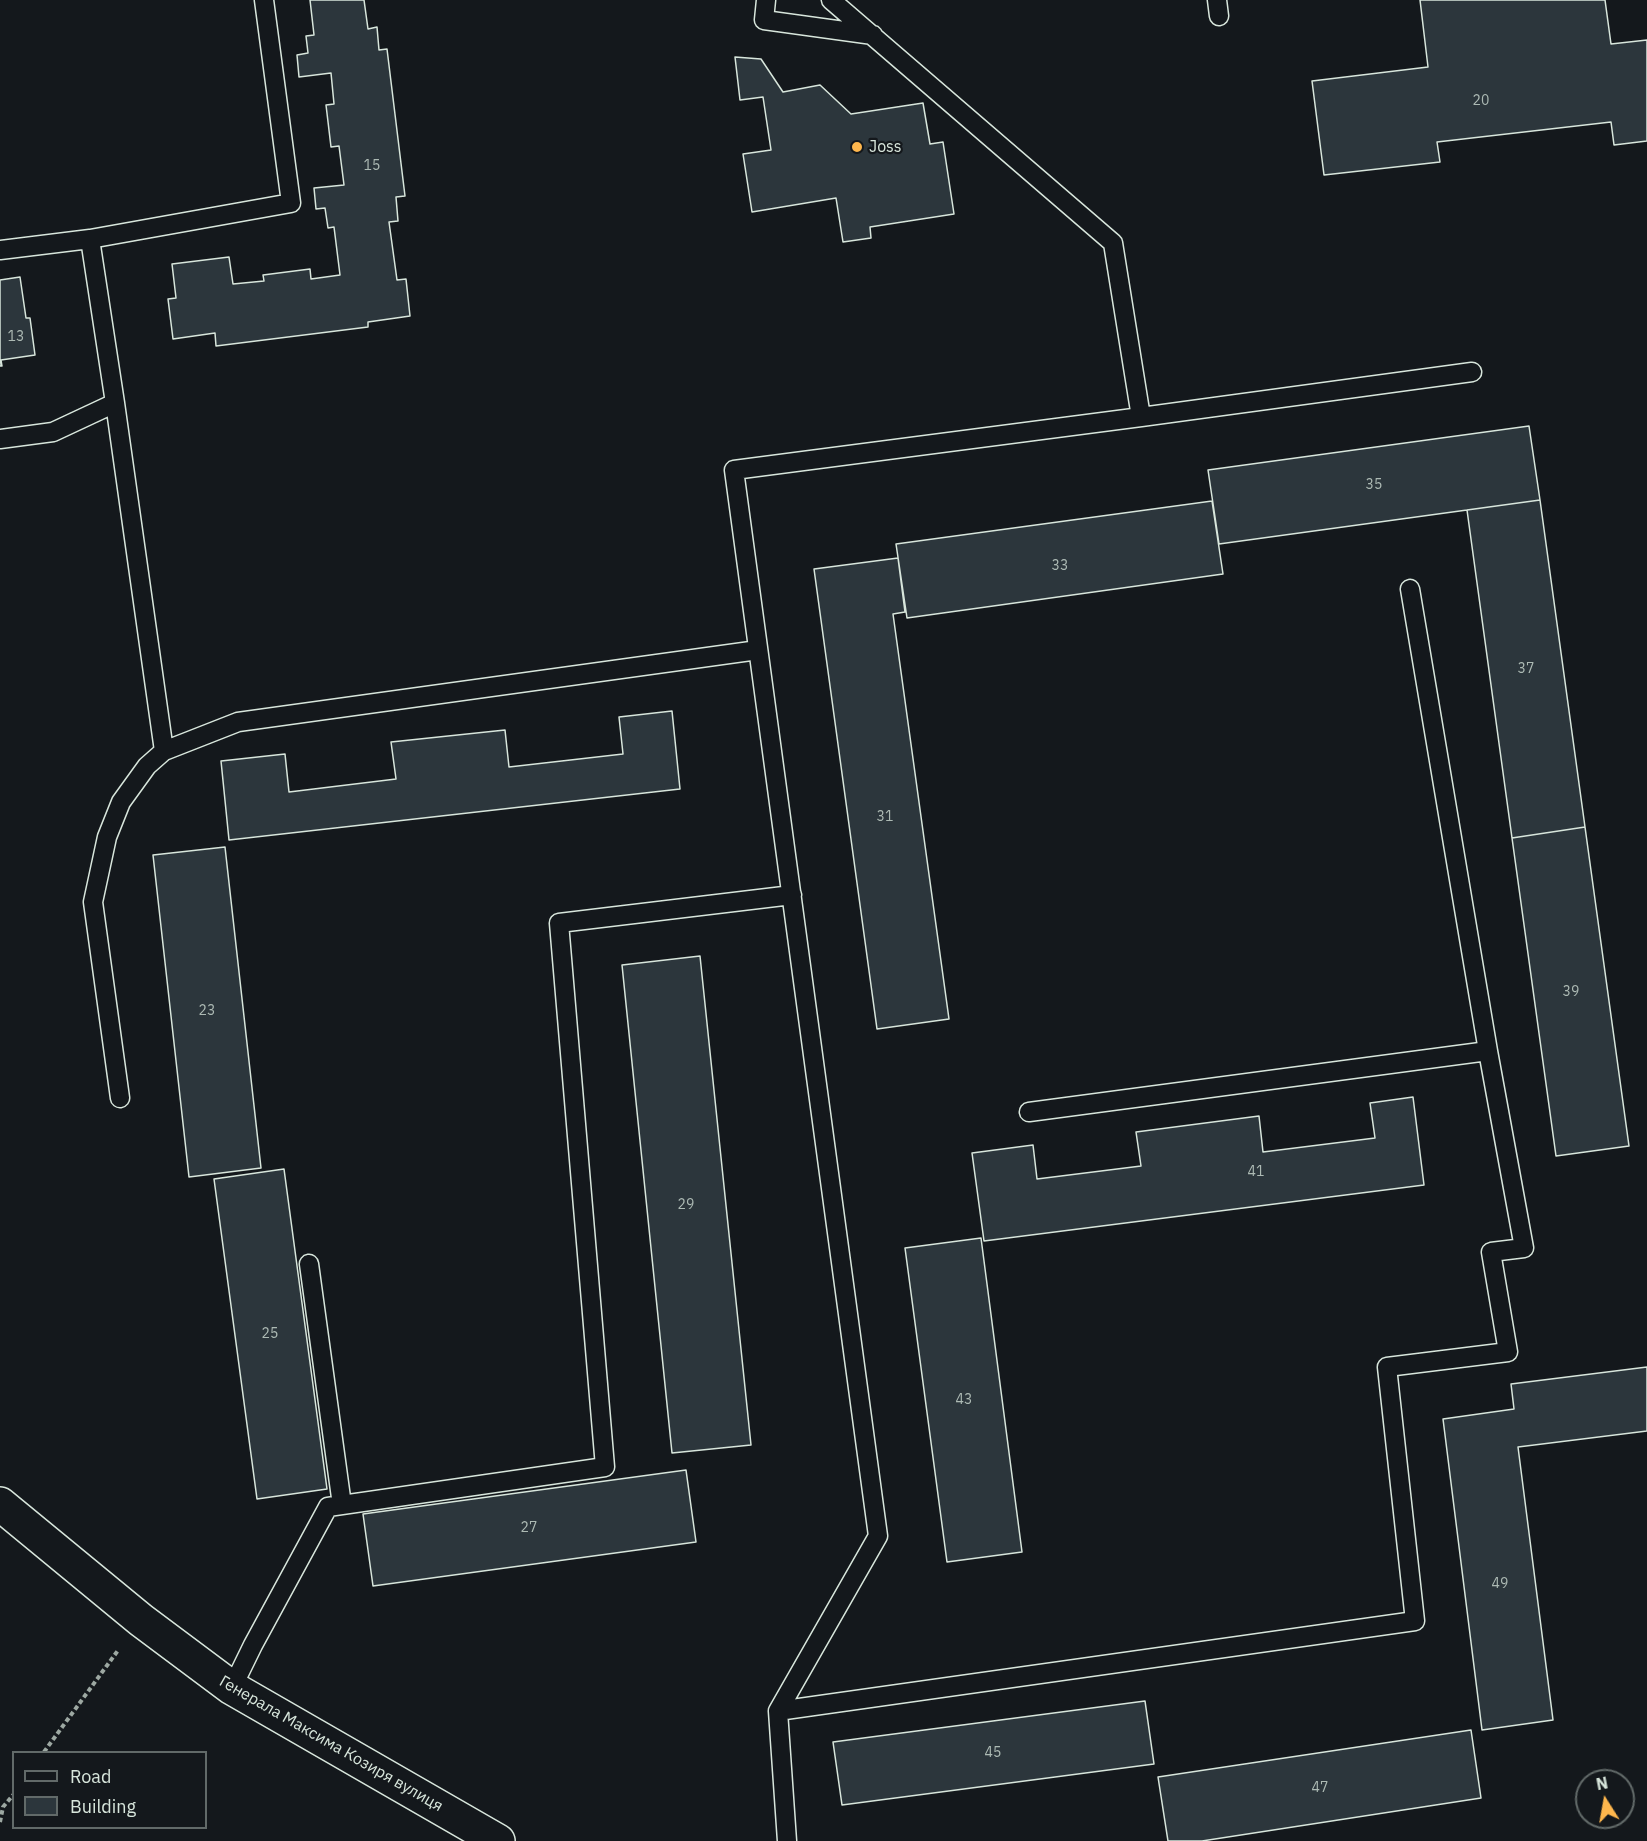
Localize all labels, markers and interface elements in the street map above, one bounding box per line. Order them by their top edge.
house number: 20 [1473,93,1489,109]
place label: Joss [869,137,902,157]
marker: Joss [850,140,864,154]
house number: 15 [364,158,380,174]
house number: 13 [8,329,24,345]
house number: 35 [1366,477,1382,493]
house number: 33 [1052,558,1068,574]
house number: 37 [1518,661,1534,677]
house number: 31 [877,809,893,825]
house number: 39 [1563,984,1579,1000]
house number: 23 [199,1003,215,1019]
house number: 41 [1248,1164,1264,1180]
house number: 29 [678,1197,694,1213]
house number: 25 [262,1326,278,1342]
house number: 43 [956,1392,972,1408]
house number: 27 [521,1520,537,1536]
house number: 49 [1492,1576,1508,1592]
street label: Генерала Максима Козиря вулиця [216,1672,446,1816]
house number: 45 [985,1745,1001,1761]
legend [12,1751,207,1829]
text: Road [70,1765,111,1788]
north arrow [1575,1769,1635,1829]
text: N [1594,1772,1610,1794]
house number: 47 [1312,1780,1328,1796]
text: Building [70,1795,136,1818]

